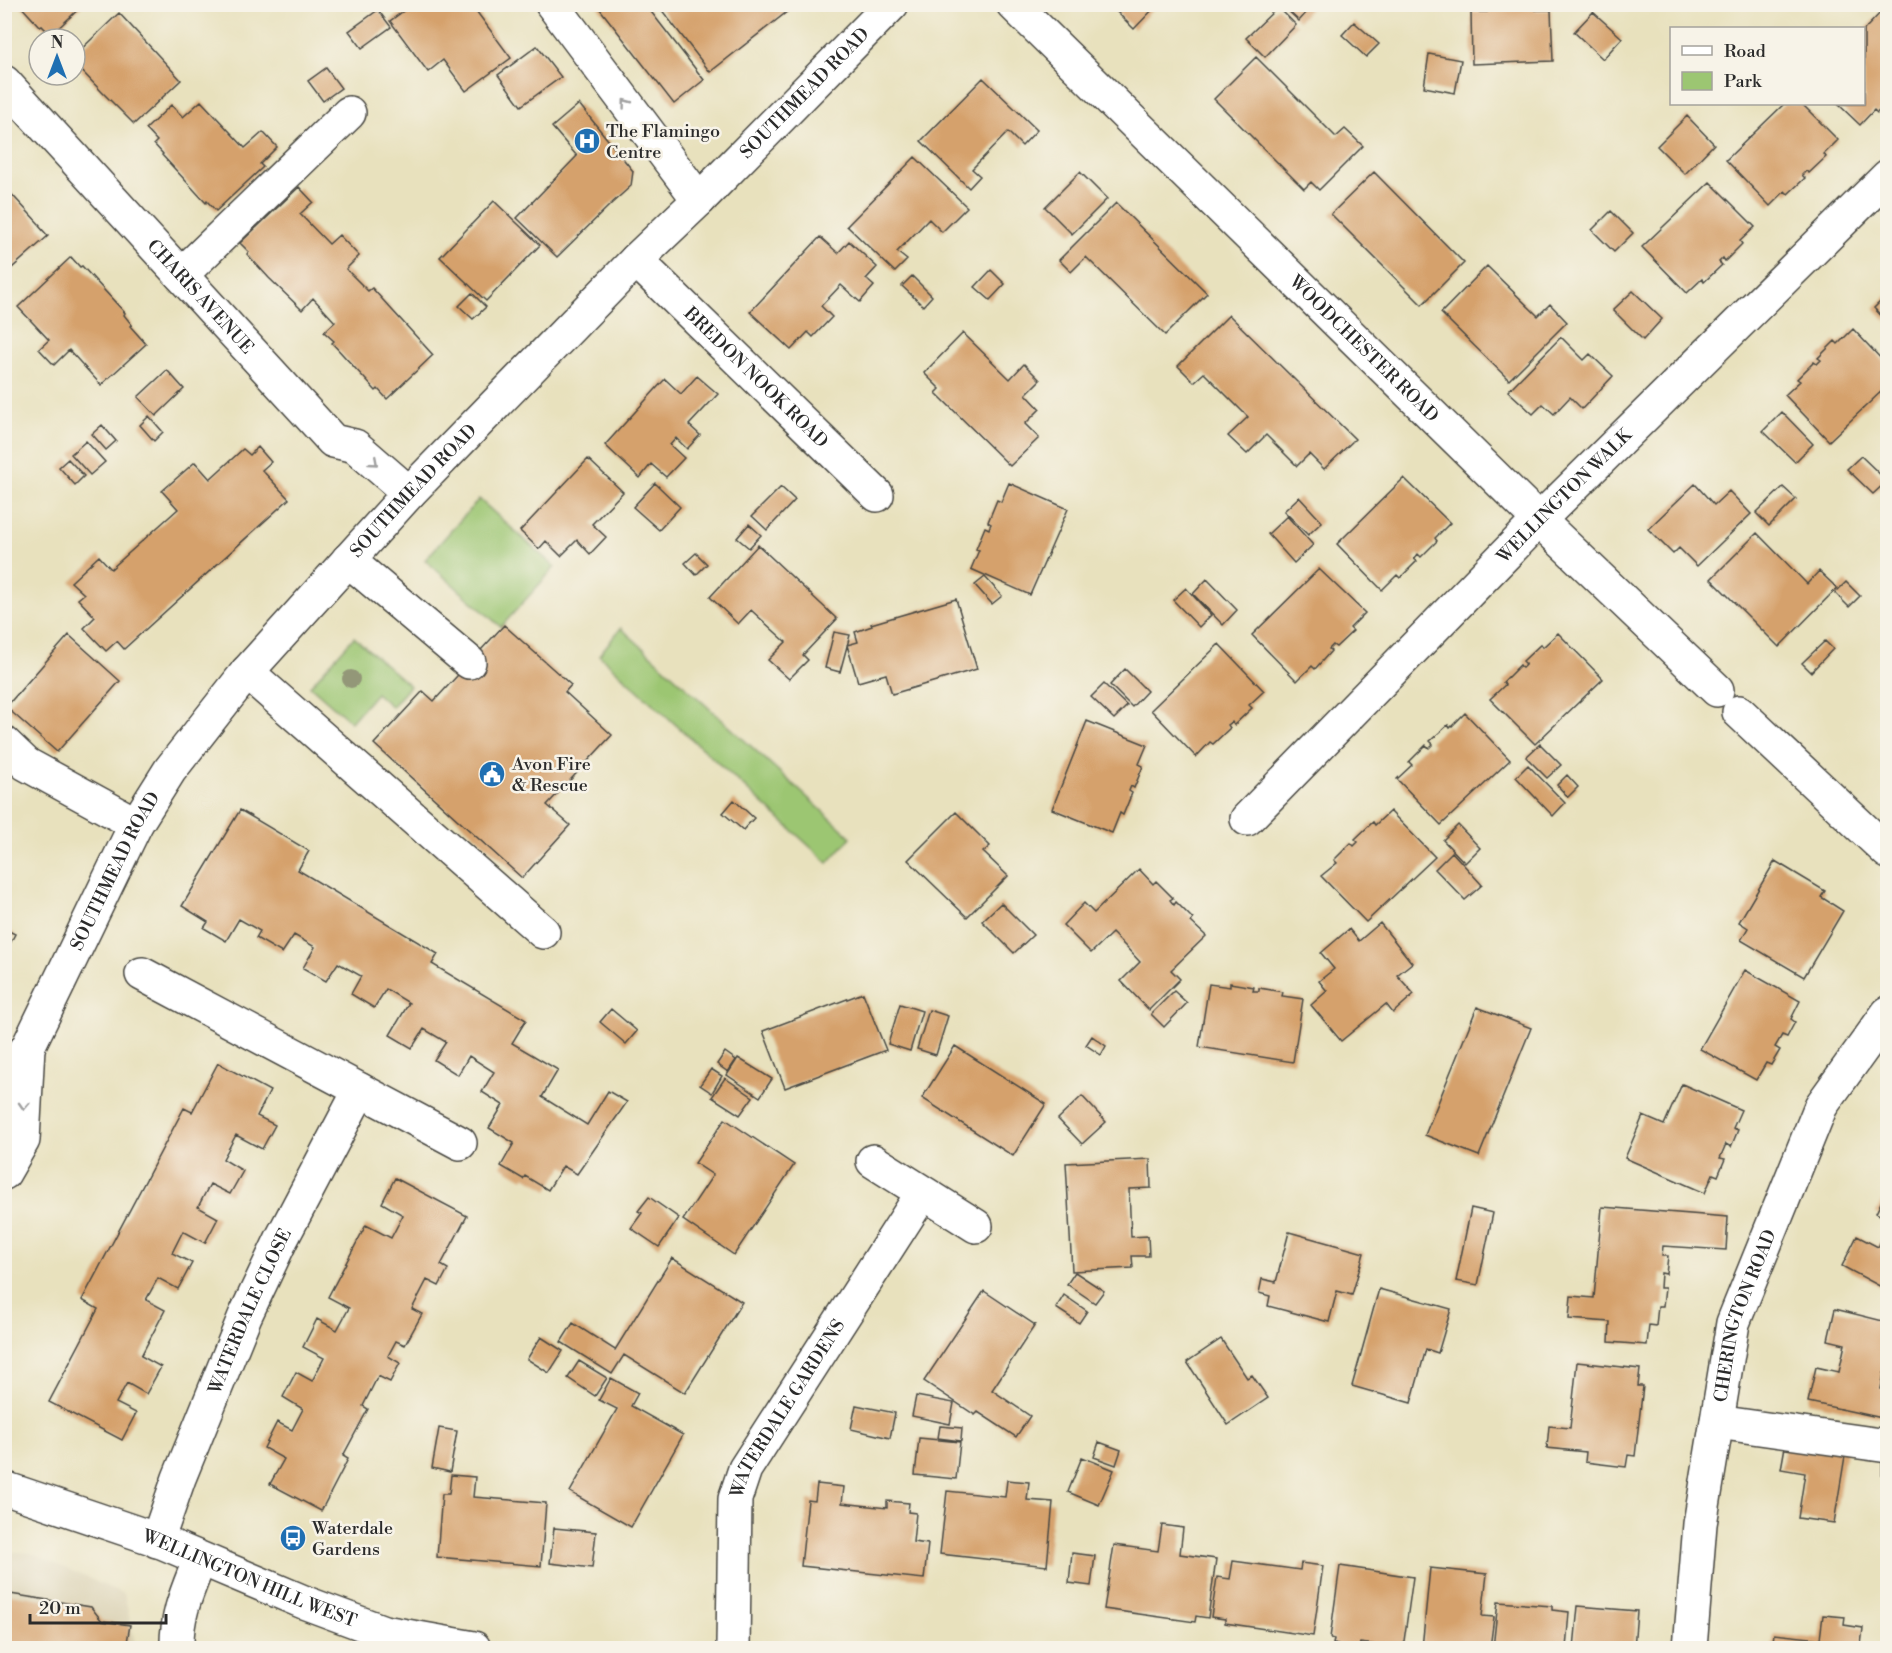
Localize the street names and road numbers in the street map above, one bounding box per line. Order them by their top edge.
street label: SOUTHMEAD ROAD [735,22,874,163]
street label: CHARIS AVENUE [142,234,259,359]
street label: WOODCHESTER ROAD [1284,269,1444,427]
street label: BREDON NOOK ROAD [679,301,833,453]
street label: SOUTHMEAD ROAD [345,419,482,562]
street label: WELLINGTON WALK [1491,422,1638,568]
street label: SOUTHMEAD ROAD [65,787,165,954]
street label: WATERDALE CLOSE [203,1224,297,1398]
street label: CHERINGTON ROAD [1709,1226,1781,1404]
street label: WATERDALE GARDENS [725,1315,850,1501]
street label: WELLINGTON HILL WEST [139,1524,360,1633]

